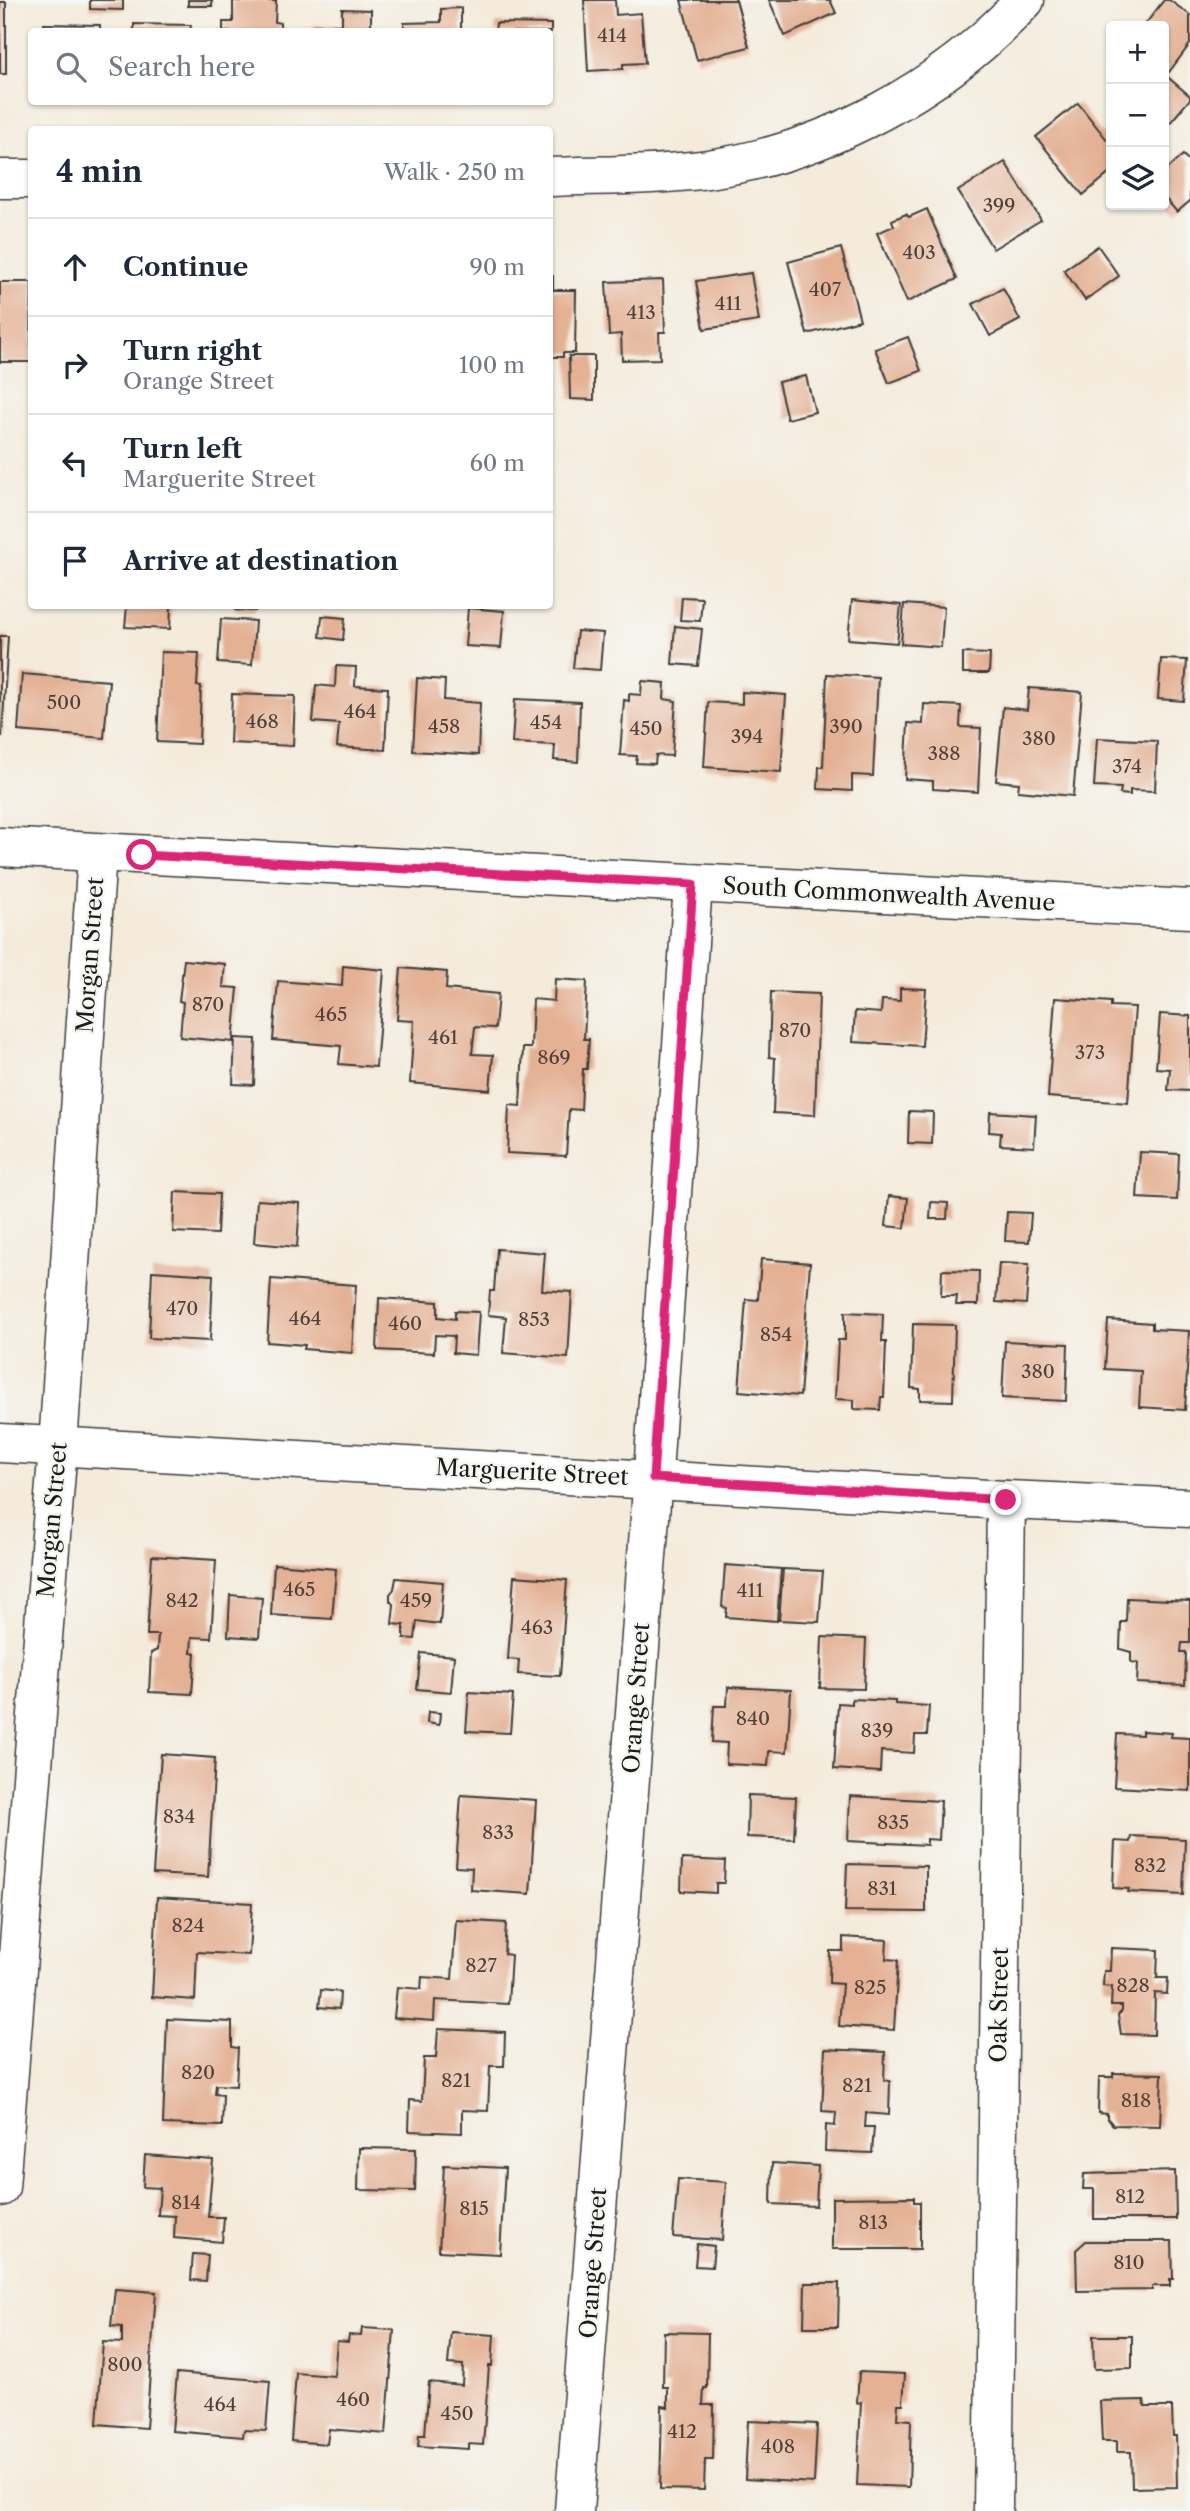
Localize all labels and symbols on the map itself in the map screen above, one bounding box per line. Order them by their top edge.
house number: 414 [597,24,627,47]
house number: 399 [983,194,1015,217]
house number: 403 [902,241,936,264]
house number: 407 [809,278,842,301]
house number: 411 [715,292,741,315]
house number: 413 [626,301,656,324]
house number: 500 [47,691,81,714]
house number: 464 [343,700,377,723]
house number: 468 [245,710,279,733]
house number: 454 [530,711,562,734]
house number: 458 [428,715,460,738]
house number: 390 [829,715,863,738]
house number: 450 [629,717,663,740]
house number: 394 [731,725,763,748]
house number: 380 [1022,727,1056,750]
house number: 388 [928,742,960,765]
house number: 374 [1112,755,1142,778]
route start [126,839,157,870]
street label: South Commonwealth Avenue [722,871,1056,917]
street label: Morgan Street [71,876,109,1034]
house number: 870 [192,993,224,1016]
house number: 465 [315,1003,347,1026]
house number: 870 [779,1019,811,1042]
house number: 461 [428,1026,458,1049]
house number: 373 [1075,1041,1105,1064]
house number: 869 [537,1046,571,1069]
house number: 470 [166,1297,198,1320]
house number: 464 [288,1307,322,1330]
house number: 853 [518,1308,550,1331]
house number: 460 [388,1312,422,1335]
house number: 854 [760,1323,792,1346]
house number: 380 [1021,1360,1055,1383]
street label: Morgan Street [31,1441,73,1599]
street label: Marguerite Street [435,1453,629,1491]
route end [990,1484,1021,1515]
house number: 465 [283,1578,315,1601]
house number: 411 [737,1579,763,1602]
house number: 842 [165,1589,199,1612]
house number: 459 [400,1589,432,1612]
house number: 463 [521,1616,553,1639]
street label: Orange Street [617,1621,655,1775]
house number: 840 [736,1707,770,1730]
house number: 839 [861,1719,893,1742]
house number: 834 [163,1805,195,1828]
house number: 835 [877,1811,909,1834]
house number: 833 [482,1821,514,1844]
house number: 832 [1134,1854,1166,1877]
house number: 831 [867,1877,897,1900]
house number: 824 [171,1914,205,1937]
street label: Oak Street [984,1947,1014,2063]
house number: 827 [465,1954,497,1977]
house number: 828 [1116,1974,1150,1997]
house number: 825 [854,1976,886,1999]
house number: 820 [181,2061,215,2084]
house number: 821 [441,2069,471,2092]
house number: 821 [842,2074,872,2097]
house number: 818 [1121,2089,1151,2112]
house number: 812 [1115,2185,1145,2208]
street label: Orange Street [574,2186,612,2340]
house number: 814 [171,2191,201,2214]
house number: 815 [459,2197,489,2220]
house number: 813 [858,2211,888,2234]
house number: 810 [1113,2251,1145,2274]
house number: 800 [107,2353,143,2376]
house number: 460 [336,2388,370,2411]
house number: 464 [203,2393,237,2416]
house number: 450 [440,2402,474,2425]
house number: 412 [667,2420,697,2443]
house number: 408 [761,2435,795,2458]

